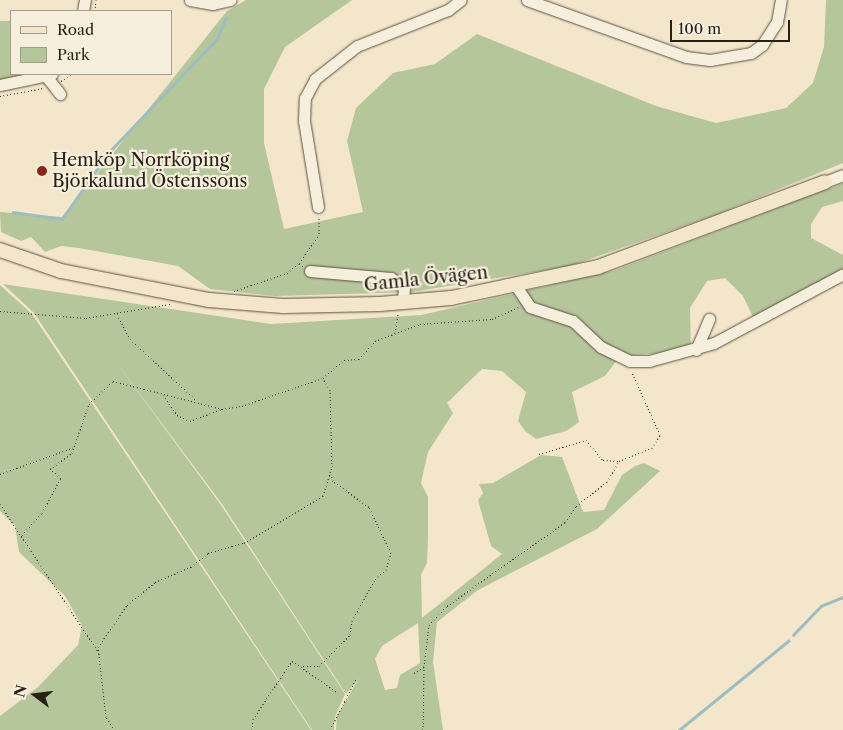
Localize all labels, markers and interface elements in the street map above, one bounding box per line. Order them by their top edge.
legend [10,10,172,75]
scale bar [673,10,793,42]
text: 100 m [678,19,721,38]
text: Road [57,20,94,39]
text: Park [57,45,90,64]
place label: Hemköp Norrköping Björkalund Östenssons [52,150,247,192]
marker: Hemköp Norrköping Björkalund Östenssons [36,165,48,177]
street label: Gamla Övägen [363,262,489,296]
north arrow [10,670,60,720]
text: N [10,683,31,699]

